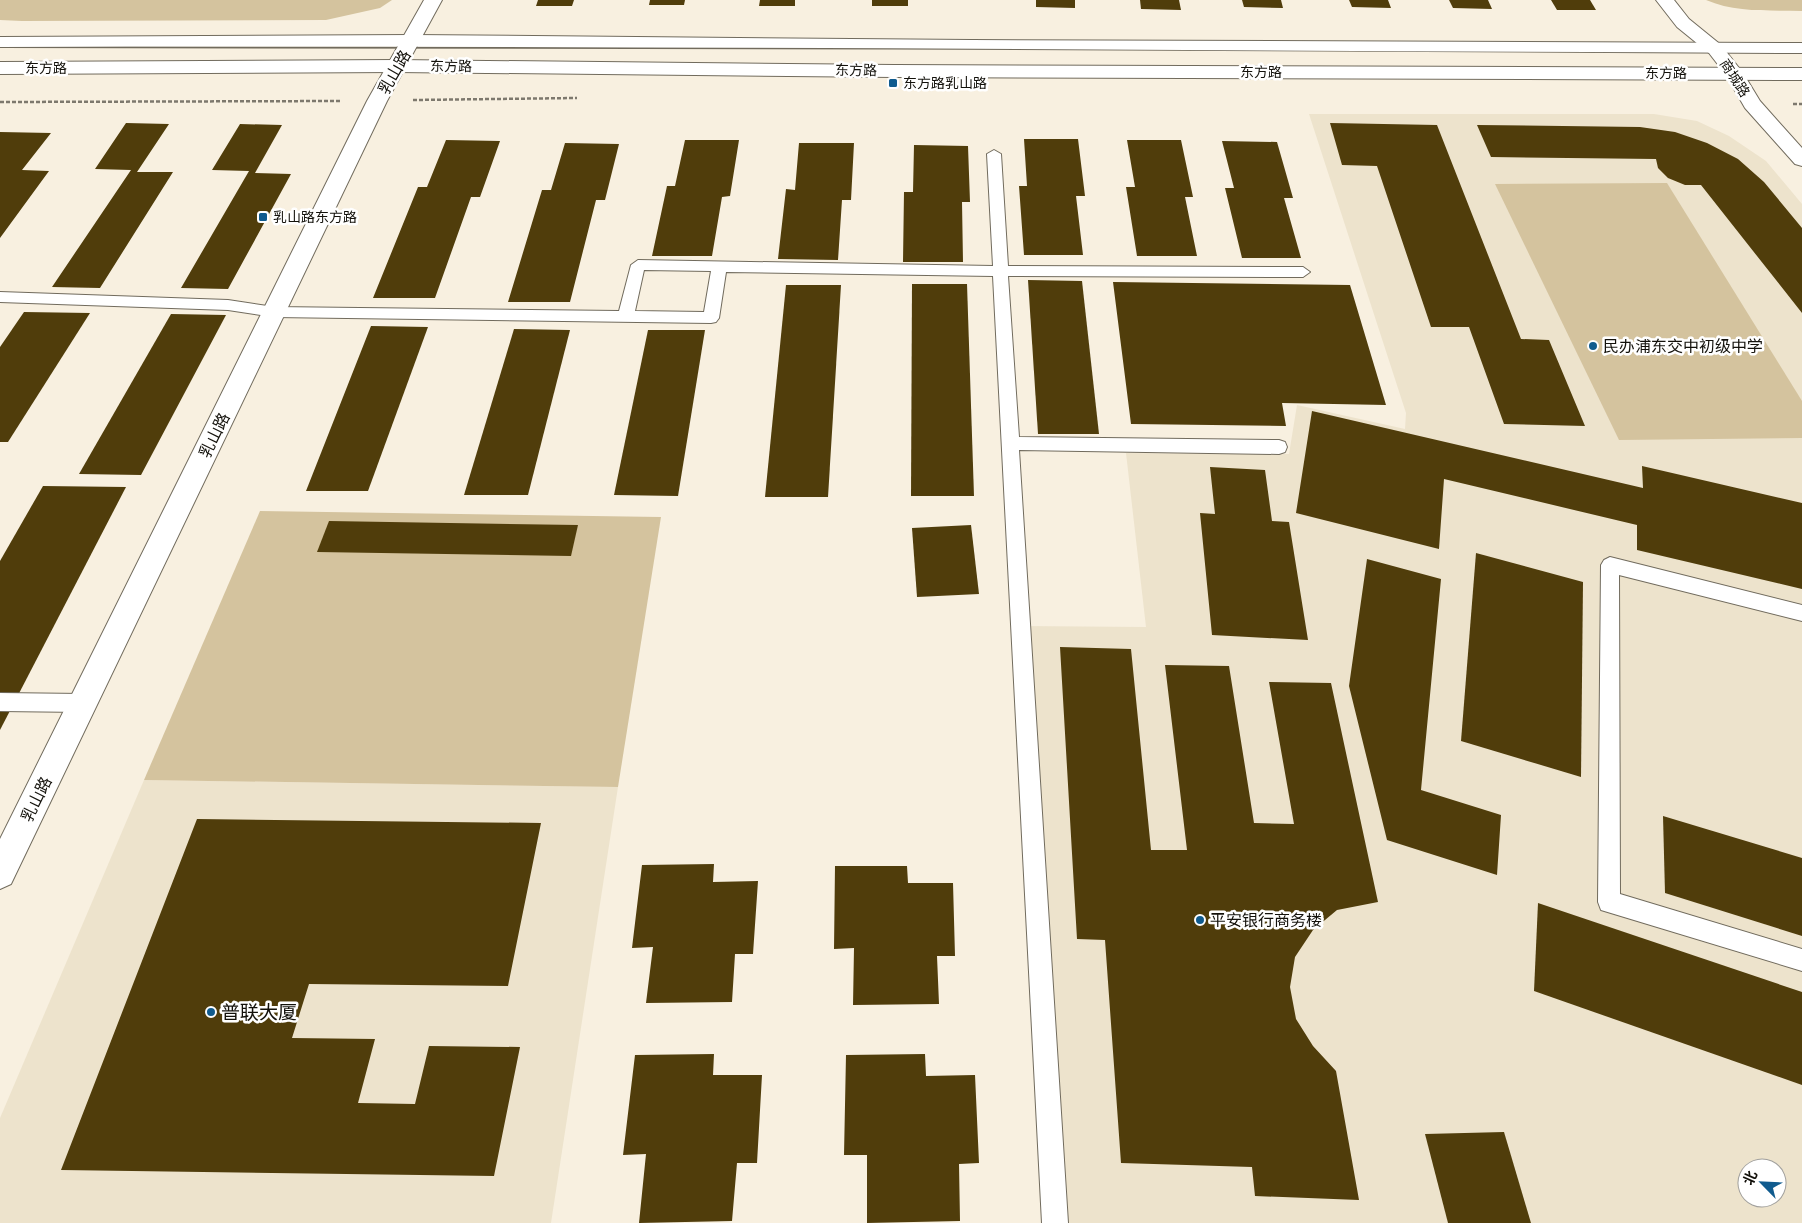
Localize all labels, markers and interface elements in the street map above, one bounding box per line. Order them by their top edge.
street label: 乳山路 [374,47,415,98]
street label: 商城路 [1716,56,1753,101]
street label: 东方路 [430,58,472,75]
street label: 东方路 [25,60,67,77]
street label: 东方路 [835,62,877,79]
street label: 东方路 [1240,64,1282,81]
street label: 东方路 [1645,65,1687,82]
place label: 东方路乳山路 [903,75,987,92]
marker: 东方路乳山路 [887,77,899,89]
place label: 乳山路东方路 [273,209,357,226]
marker: 乳山路东方路 [257,211,269,223]
place label: 民办浦东交中初级中学 [1603,337,1763,356]
marker: 民办浦东交中初级中学 [1587,340,1599,352]
street label: 乳山路 [195,409,234,461]
street label: 乳山路 [17,773,56,825]
place label: 平安银行商务楼 [1210,911,1322,930]
marker: 平安银行商务楼 [1194,914,1206,926]
place label: 普联大厦 [221,1001,297,1024]
marker: 普联大厦 [205,1006,217,1018]
north arrow [1737,1158,1787,1208]
text: 北 [1740,1168,1761,1188]

